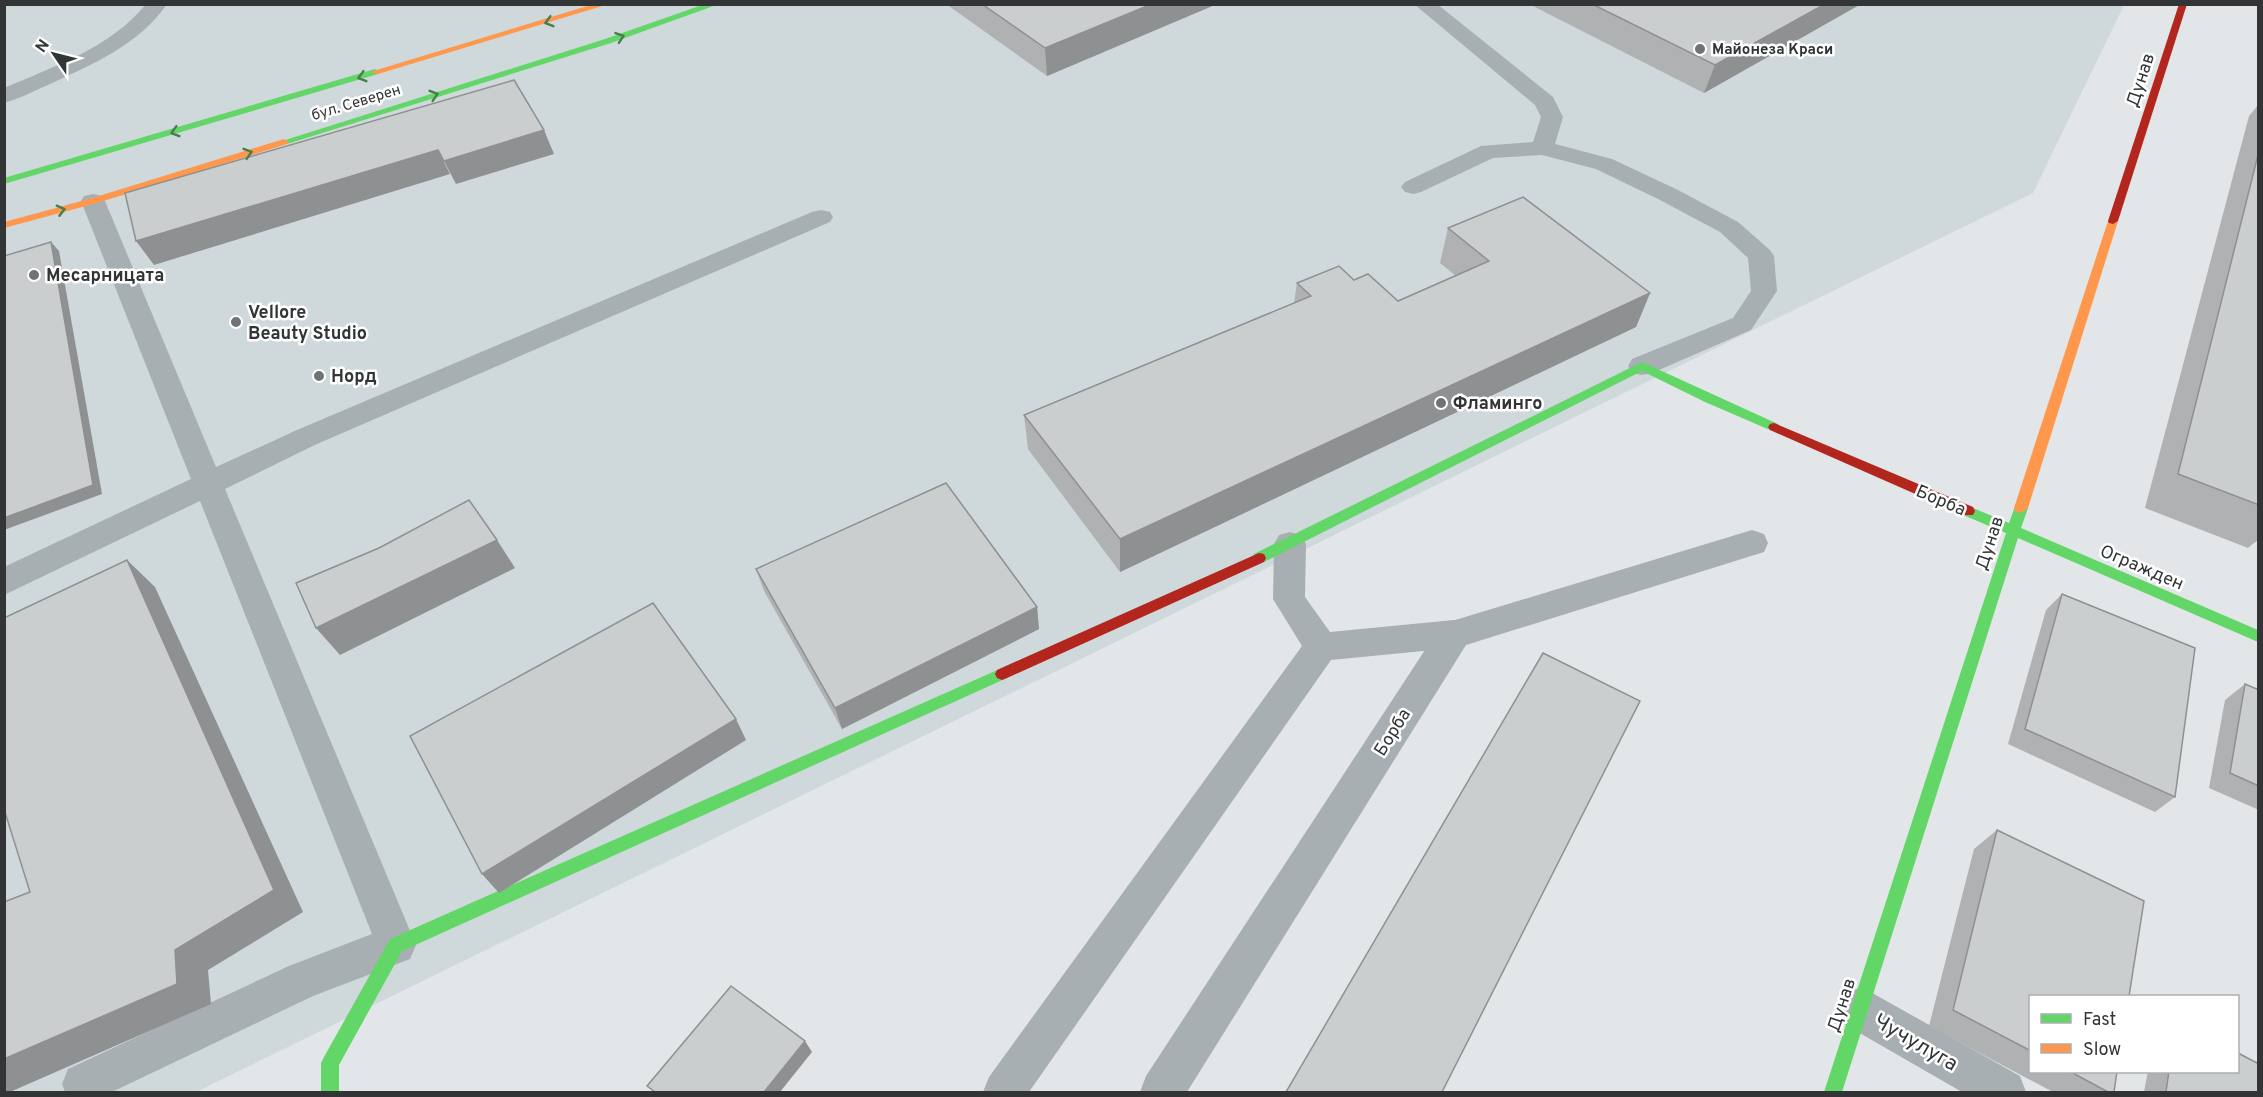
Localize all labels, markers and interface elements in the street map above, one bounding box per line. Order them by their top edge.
one-way arrow [544,15,554,28]
north arrow [24,24,84,84]
one-way arrow [614,31,625,44]
text: N [32,36,55,57]
place label: Майонеза Краси [1712,41,1833,60]
marker: Майонеза Краси [1693,42,1707,56]
street label: Дунав [2122,51,2161,110]
one-way arrow [357,70,367,83]
street label: бул. Северен [310,81,403,126]
one-way arrow [428,90,439,102]
one-way arrow [170,125,180,138]
one-way arrow [242,148,252,160]
one-way arrow [55,205,66,217]
place label: Месарницата [46,265,164,288]
marker: Месарницата [27,268,41,282]
place label: Vellore Beauty Studio [248,302,367,346]
marker: Vellore Beauty Studio [229,315,243,329]
place label: Норд [331,366,377,389]
marker: Норд [312,369,326,383]
place label: Фламинго [1453,393,1542,416]
marker: Фламинго [1434,396,1448,410]
street label: Борба [1912,481,1969,522]
street label: Дунав [1971,514,2010,573]
street label: Огражден [2096,540,2187,596]
street label: Борба [1370,705,1417,761]
street label: Дунав [1823,976,1862,1035]
legend [2029,995,2239,1073]
street label: Чучулуга [1868,1008,1962,1078]
text: Fast [2083,1009,2116,1032]
text: Slow [2083,1039,2121,1062]

